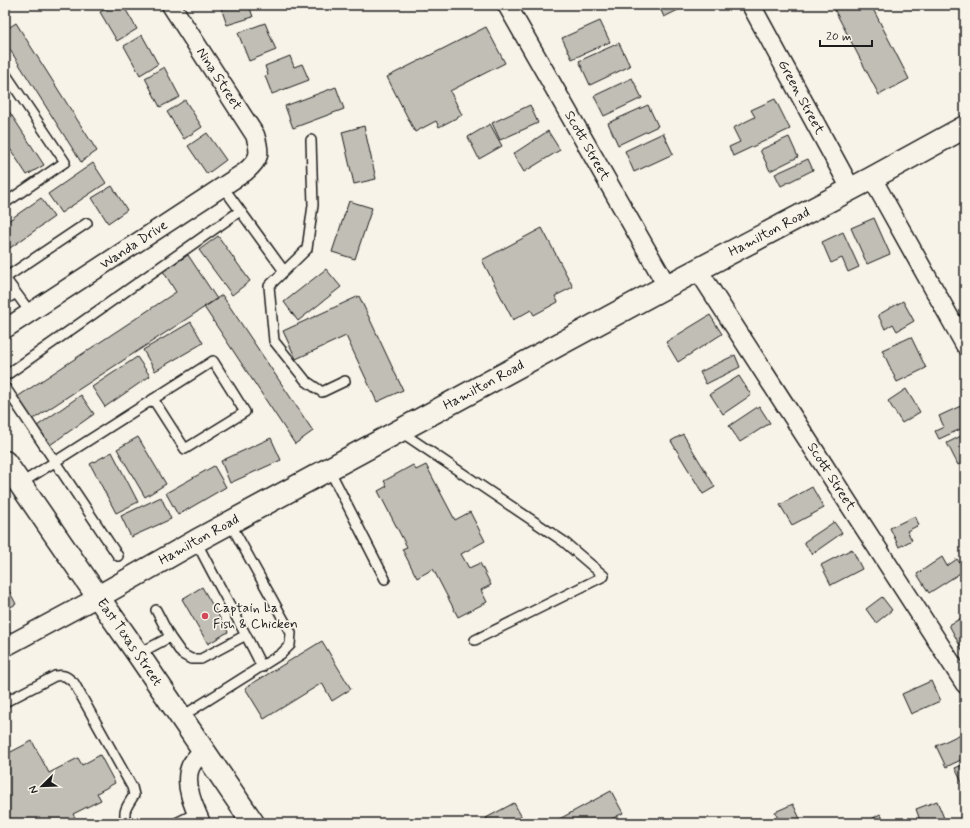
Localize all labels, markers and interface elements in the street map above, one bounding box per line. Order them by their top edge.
scale bar [820,22,872,48]
text: 20 m [826,29,852,45]
street label: Nina Street [192,44,246,114]
street label: Green Street [774,57,829,138]
street label: Scott Street [560,108,615,185]
street label: Hamilton Road [726,203,813,261]
street label: Wanda Drive [97,216,171,273]
street label: Hamilton Road [440,356,527,414]
street label: Scott Street [803,439,860,515]
street label: Hamilton Road [155,510,242,569]
street label: East Texas Street [93,595,166,690]
place label: Captain La Fish & Chicken [213,599,298,633]
marker: Captain La Fish & Chicken [200,611,210,621]
north arrow [22,766,62,806]
text: N [26,783,42,796]

